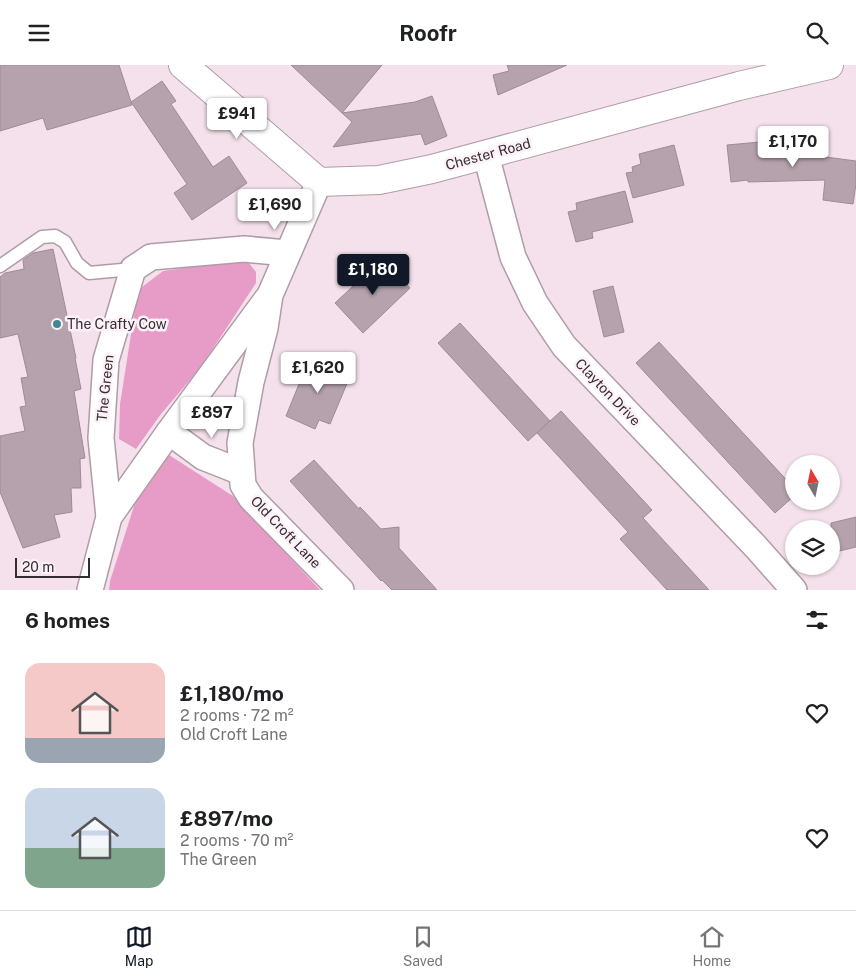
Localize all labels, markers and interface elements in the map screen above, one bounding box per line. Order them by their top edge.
icon: menu [25,19,53,47]
icon: search [803,19,831,47]
text: Roofr [399,20,457,46]
pin: £941 [207,97,267,140]
text: £941 [218,104,256,123]
pin: £1,170 [752,126,834,168]
text: £1,170 [769,132,817,151]
street label: Chester Road [444,135,532,173]
pin: £1,690 [234,189,316,231]
text: £1,690 [249,195,301,214]
pin: £1,180 [332,253,414,296]
text: £1,180 [348,260,398,279]
place label: The Crafty Cow [67,316,167,332]
marker: The Crafty Cow [51,318,63,330]
pin: £1,620 [277,351,359,394]
street label: The Green [94,354,116,422]
street label: Clayton Drive [572,355,644,429]
text: £1,620 [292,358,344,377]
pin: £897 [182,397,242,439]
text: £897 [191,403,233,422]
north arrow [785,455,840,510]
map controls [785,455,840,575]
street label: Old Croft Lane [248,493,324,571]
button: layers [785,520,840,575]
scale bar [15,555,90,578]
text: 20 m [22,559,54,575]
icon: filters [803,606,831,634]
text: 6 homes [25,608,110,633]
text: £1,180/mo [180,681,284,706]
icon: home [65,683,125,743]
icon: heart [803,699,831,727]
text: 2 rooms · 72 m² [180,706,294,725]
text: Old Croft Lane [180,725,287,744]
text: £897/mo [180,806,273,831]
icon: home [65,808,125,868]
icon: heart [803,824,831,852]
text: 2 rooms · 70 m² [180,831,293,850]
text: The Green [180,850,257,869]
tab: Map [125,923,153,969]
tab: Saved [403,923,443,969]
tab: Home [693,923,731,969]

